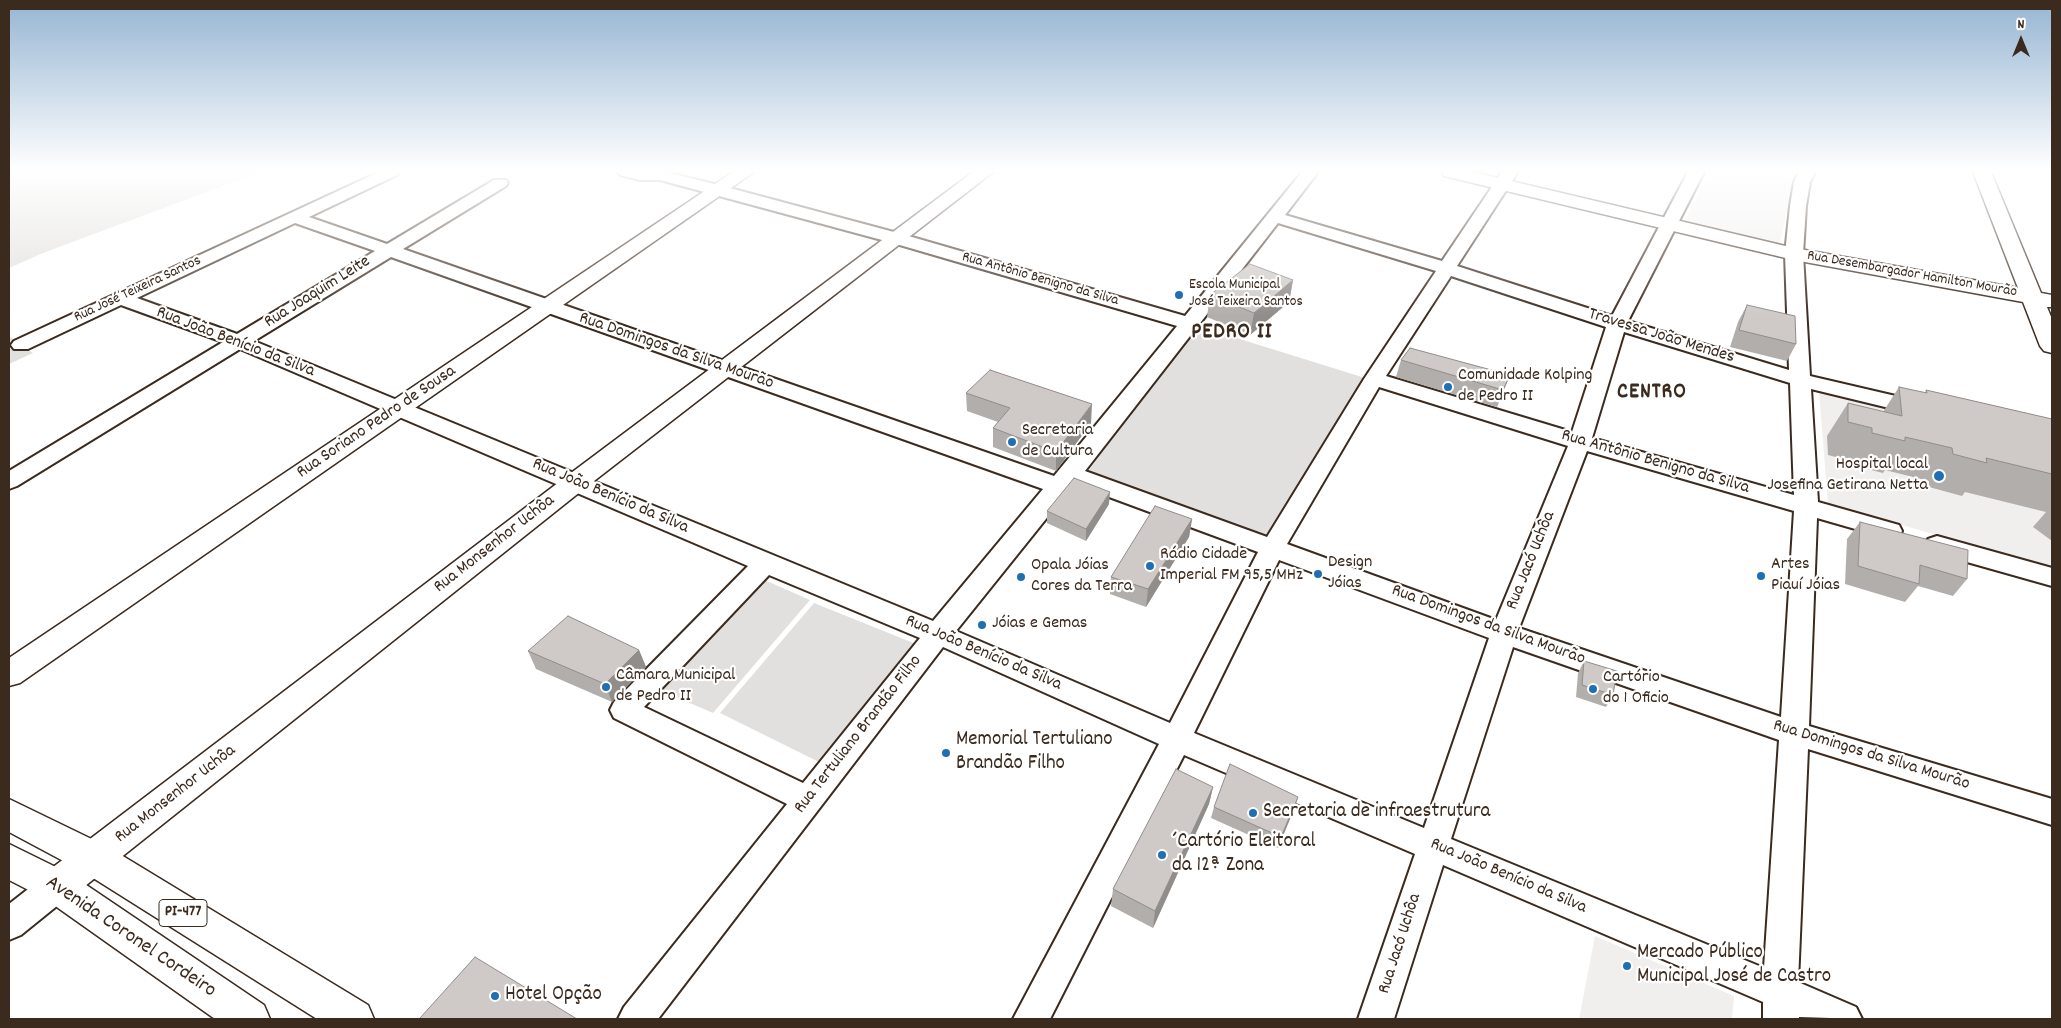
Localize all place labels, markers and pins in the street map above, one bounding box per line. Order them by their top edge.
place label: Escola Municipal José Teixeira Santos [1189,277,1303,312]
marker: Escola Municipal José Teixeira Santos [1173,289,1185,301]
place label: Comunidade Kolping de Pedro II [1458,366,1592,408]
marker: Comunidade Kolping de Pedro II [1442,381,1454,393]
place label: Secretaria de Cultura [1022,421,1093,464]
marker: Secretaria de Cultura [1006,436,1018,448]
place label: Hospital local Josefina Getirana Netta [1767,455,1928,498]
marker: Hospital local Josefina Getirana Netta [1932,469,1946,483]
place label: Rádio Cidade Imperial FM 95,5 MHz [1160,545,1303,588]
place label: Design Jóias [1328,553,1372,596]
place label: Artes Piauí Jóias [1771,555,1840,598]
place label: Opala Jóias Cores da Terra [1031,556,1132,598]
marker: Rádio Cidade Imperial FM 95,5 MHz [1144,560,1156,572]
marker: Design Jóias [1312,568,1324,580]
marker: Artes Piauí Jóias [1755,570,1767,582]
marker: Opala Jóias Cores da Terra [1015,571,1027,583]
place label: Jóias e Gemas [992,614,1087,636]
marker: Jóias e Gemas [976,619,988,631]
place label: Câmara Municipal de Pedro II [616,666,735,709]
place label: Cartório do 1 Oficio [1603,668,1669,711]
marker: Câmara Municipal de Pedro II [600,681,612,693]
marker: Cartório do 1 Oficio [1587,683,1599,695]
place label: Memorial Tertuliano Brandão Filho [956,728,1113,778]
marker: Memorial Tertuliano Brandão Filho [940,747,952,759]
place label: Secretaria de infraestrutura [1263,800,1490,826]
marker: Secretaria de infraestrutura [1247,807,1259,819]
place label: ´Cartório Eleitoral da 12ª Zona [1172,830,1316,880]
marker: ´Cartório Eleitoral da 12ª Zona [1156,849,1168,861]
place label: Mercado Público Municipal José de Castro [1637,941,1831,991]
marker: Mercado Público Municipal José de Castro [1621,960,1633,972]
place label: Hotel Opção [505,983,602,1009]
marker: Hotel Opção [489,990,501,1002]

